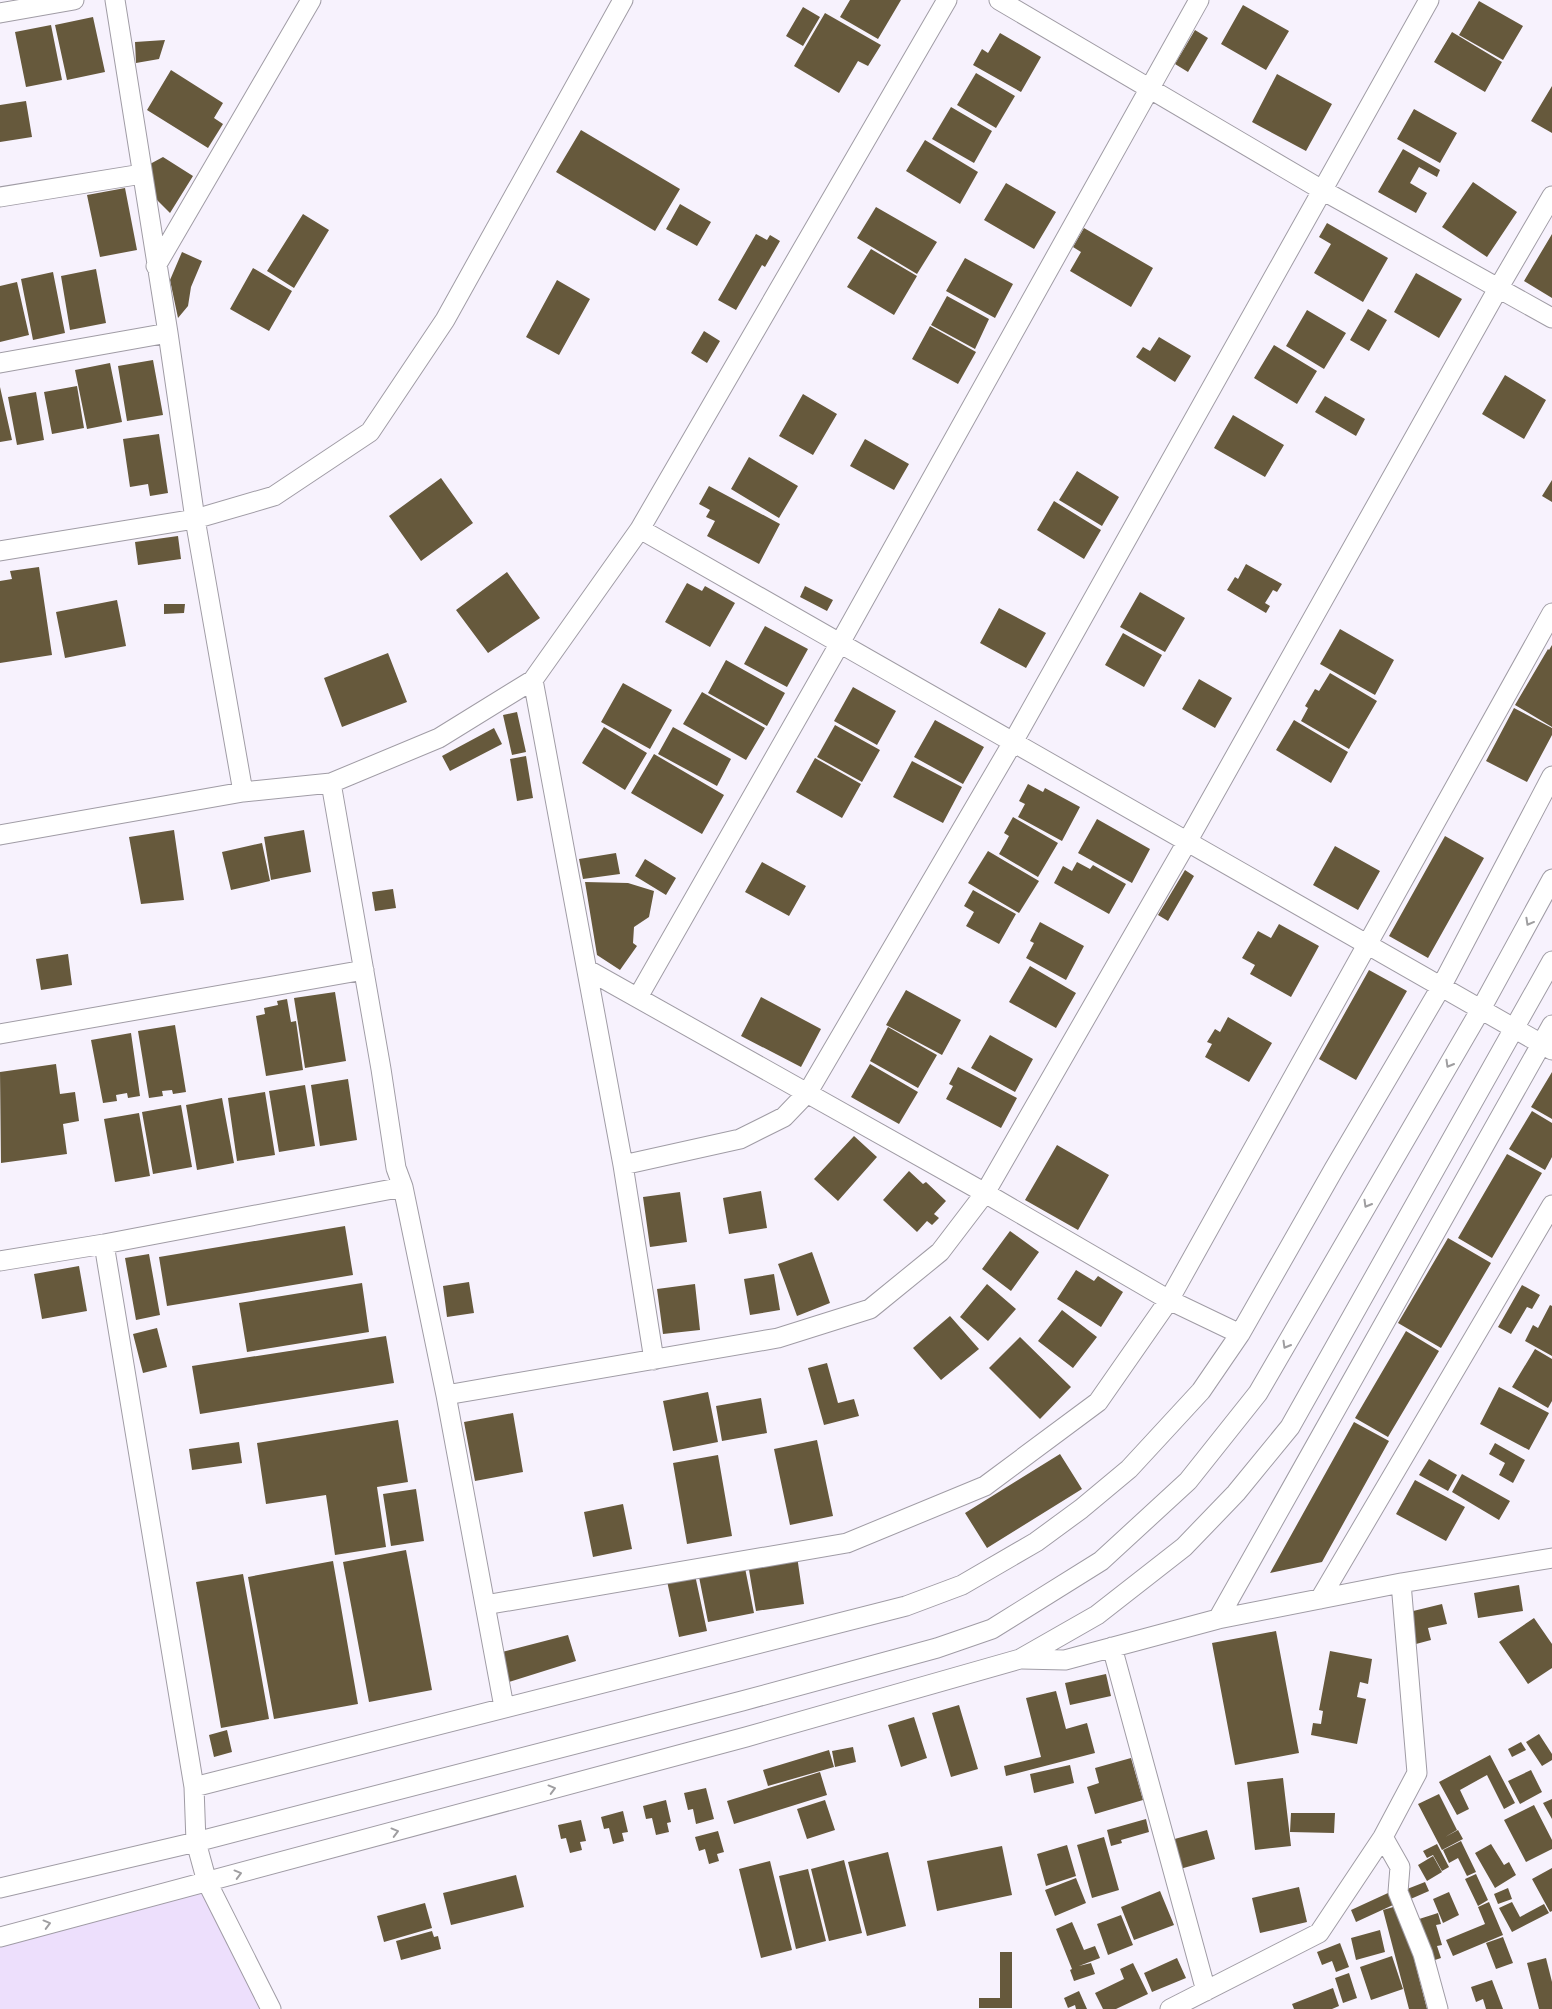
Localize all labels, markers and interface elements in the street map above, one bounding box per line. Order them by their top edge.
one-way arrow [1525,917,1535,926]
one-way arrow [1445,1058,1455,1067]
one-way arrow [1364,1199,1374,1208]
one-way arrow [1282,1340,1292,1349]
one-way arrow [547,1785,555,1795]
one-way arrow [390,1827,399,1837]
one-way arrow [233,1869,242,1879]
one-way arrow [43,1920,51,1930]

